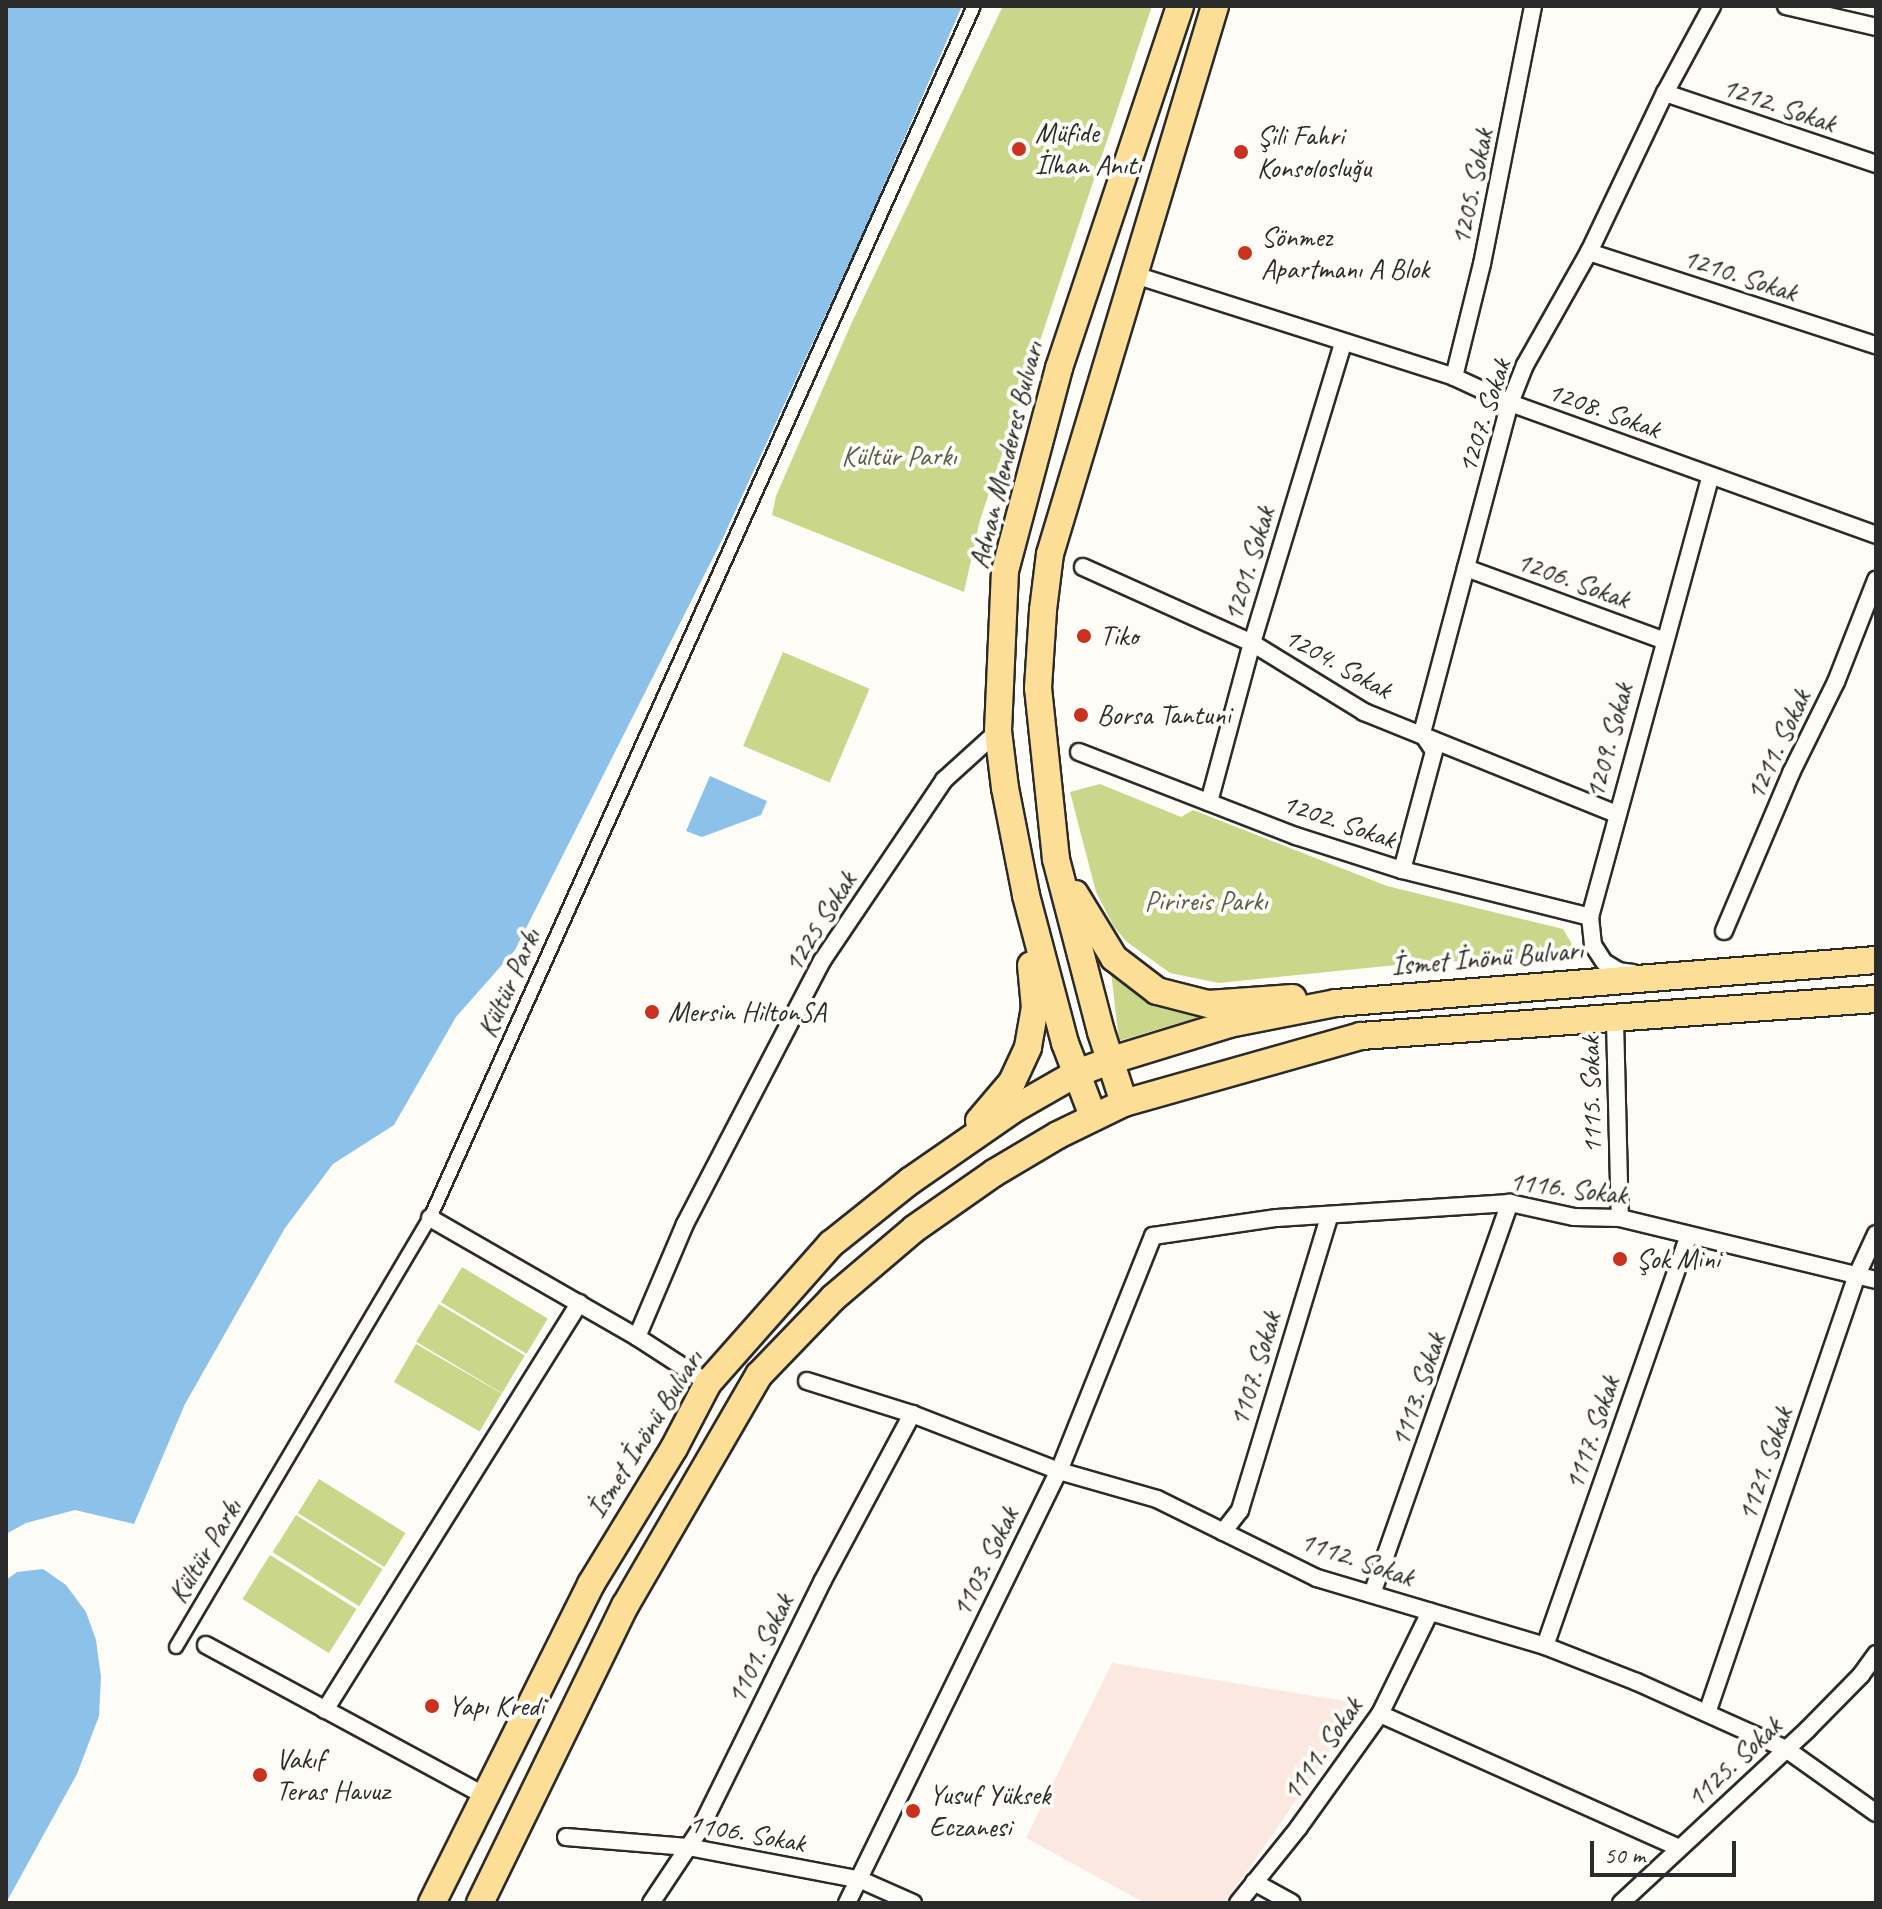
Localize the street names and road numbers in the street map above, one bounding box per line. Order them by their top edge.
street label: 1212. Sokak [1718,70,1840,140]
street label: 1205. Sokak [1443,126,1501,248]
street label: 1210. Sokak [1679,241,1801,309]
street label: Adnan Menderes Bulvarı [962,338,1050,572]
street label: 1207. Sokak [1450,355,1518,477]
street label: 1208. Sokak [1543,374,1665,446]
street label: 1201. Sokak [1216,503,1282,625]
street label: 1206. Sokak [1512,544,1634,616]
street label: 1204. Sokak [1278,620,1398,706]
street label: 1209. Sokak [1578,680,1640,802]
street label: 1211. Sokak [1738,685,1818,805]
street label: 1202. Sokak [1278,786,1400,856]
street label: 1225 Sokak [776,866,864,978]
street label: Kültür Parkı [470,924,548,1042]
street label: İsmet İnönü Bulvarı [1390,933,1584,983]
street label: 1115. Sokak [1573,1036,1609,1154]
street label: 1116. Sokak [1508,1164,1628,1212]
street label: 1107. Sokak [1222,1308,1288,1430]
street label: 1113. Sokak [1383,1329,1453,1451]
street label: İsmet İnönü Bulvarı [580,1344,710,1524]
street label: 1117. Sokak [1557,1372,1627,1494]
street label: 1121. Sokak [1730,1403,1800,1525]
street label: Kültür Parkı [161,1493,249,1609]
street label: 1103. Sokak [944,1502,1026,1622]
street label: 1112. Sokak [1296,1524,1418,1594]
street label: 1101. Sokak [719,1589,801,1709]
street label: 1111. Sokak [1275,1691,1369,1807]
street label: 1125. Sokak [1680,1710,1788,1814]
street label: 1106. Sokak [686,1806,808,1860]

